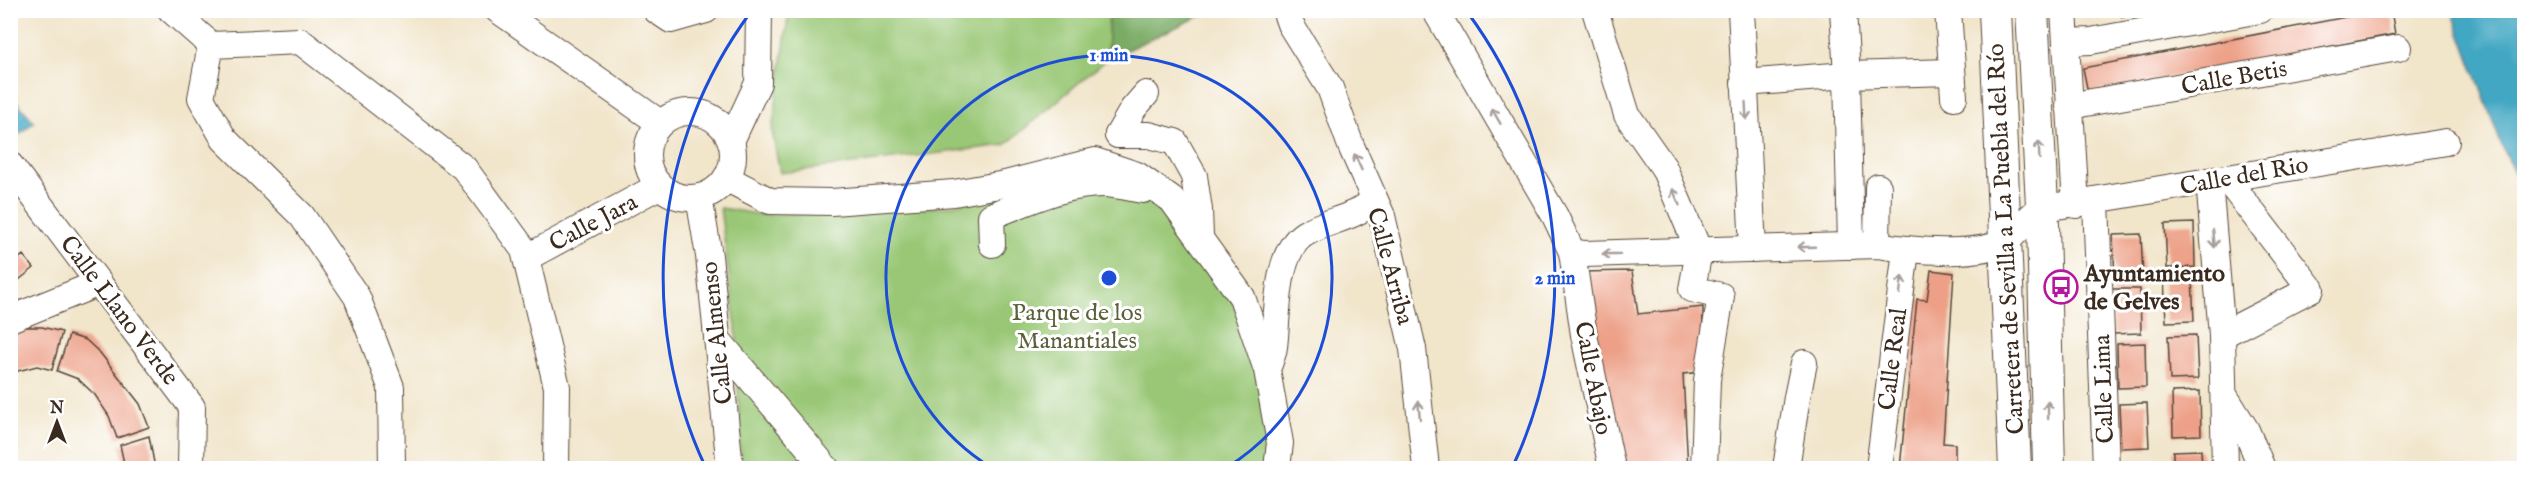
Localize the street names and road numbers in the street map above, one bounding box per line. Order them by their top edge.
street label: Carretera de Sevilla a La Puebla del Río [1981,43,2032,435]
street label: Calle Betis [2179,54,2290,103]
street label: Calle del Rio [2178,150,2311,203]
street label: Calle Jara [544,187,644,259]
street label: Calle Arriba [1359,204,1420,329]
street label: Calle Llano Verde [52,230,185,392]
street label: Calle Almenso [695,260,740,406]
street label: Calle Real [1872,306,1915,412]
street label: Calle Abajo [1566,319,1619,438]
street label: Calle Lima [2087,333,2122,444]

